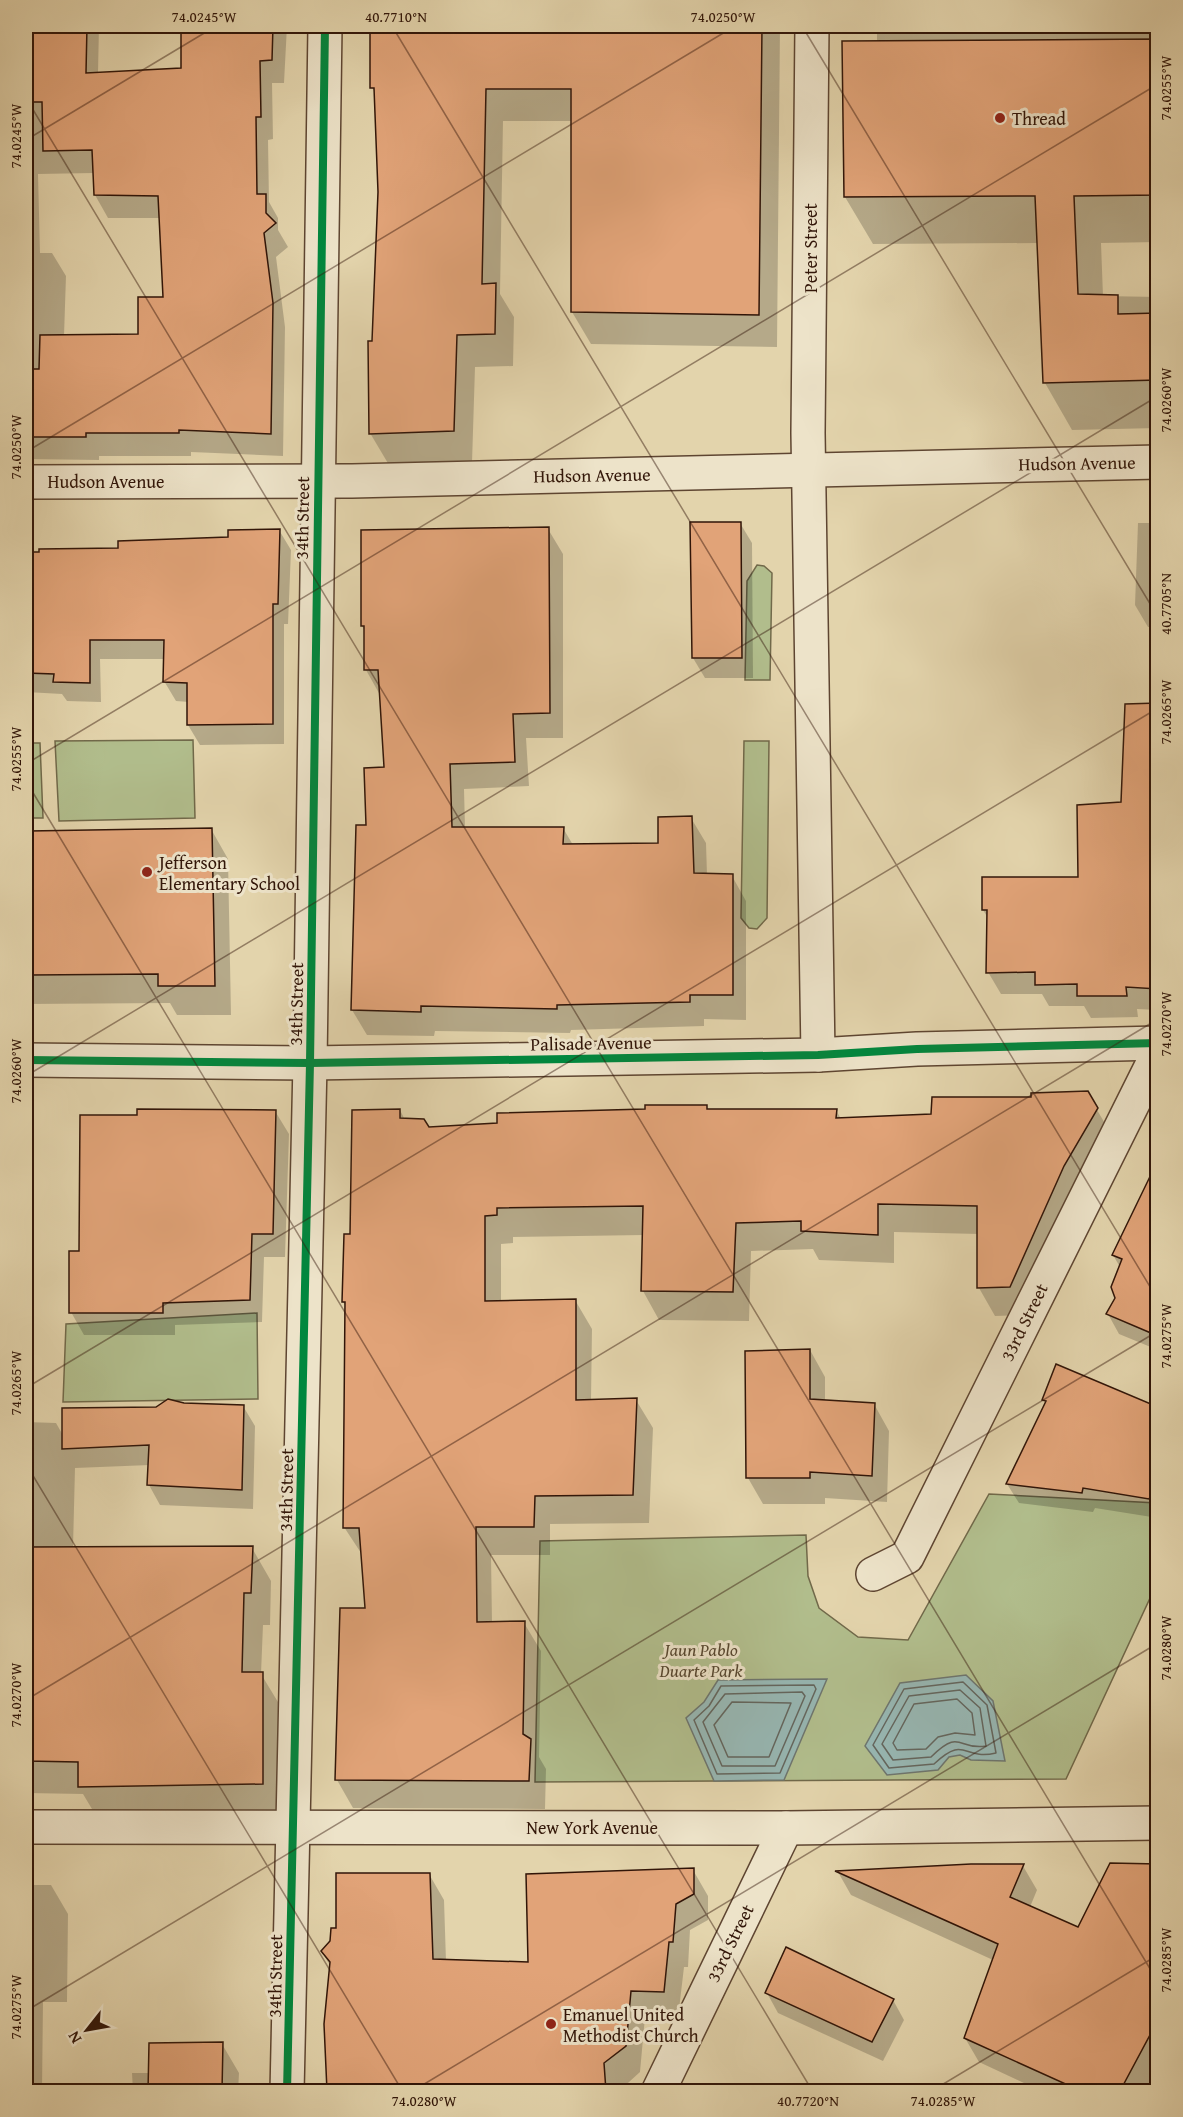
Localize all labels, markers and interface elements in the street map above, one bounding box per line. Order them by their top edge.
text: 74.0245°W [171,6,237,27]
text: 40.7710°N [365,6,427,27]
text: 74.0250°W [690,6,756,27]
text: 74.0255°W [1155,55,1176,121]
text: 74.0245°W [5,103,26,169]
place label: Thread [1012,105,1066,132]
marker: Thread [993,111,1007,125]
street label: Peter Street [797,202,824,293]
text: 74.0260°W [1155,367,1176,433]
text: 74.0250°W [5,414,26,480]
street label: Hudson Avenue [1018,448,1136,478]
street label: Hudson Avenue [533,460,651,490]
street label: Hudson Avenue [48,468,165,495]
street label: 34th Street [288,475,316,560]
text: 40.7705°N [1155,573,1176,635]
text: 74.0265°W [1155,679,1176,745]
text: 74.0255°W [5,726,26,792]
place label: Jefferson Elementary School [157,849,300,897]
marker: Jefferson Elementary School [140,865,154,879]
street label: 34th Street [282,961,310,1046]
text: 74.0270°W [1155,991,1176,1057]
street label: Palisade Avenue [530,1028,652,1058]
text: 74.0260°W [5,1038,26,1104]
street label: 33rd Street [994,1278,1055,1366]
text: 74.0275°W [1155,1303,1176,1369]
text: 74.0265°W [5,1350,26,1416]
street label: 34th Street [272,1447,300,1532]
text: 74.0280°W [1155,1615,1176,1681]
park label: Jaun Pablo Duarte Park [659,1636,743,1684]
text: 74.0270°W [5,1662,26,1728]
street label: New York Avenue [526,1814,658,1841]
street label: 33rd Street [700,1899,761,1987]
text: 74.0285°W [1155,1927,1176,1993]
street label: 34th Street [261,1933,289,2018]
text: 74.0275°W [5,1974,26,2040]
north arrow [57,2000,117,2060]
place label: Emanuel United Methodist Church [563,2001,699,2049]
marker: Emanuel United Methodist Church [544,2017,558,2031]
text: N [61,2027,87,2048]
text: 74.0280°W [391,2090,457,2111]
text: 40.7720°N [777,2090,839,2111]
text: 74.0285°W [910,2090,976,2111]

